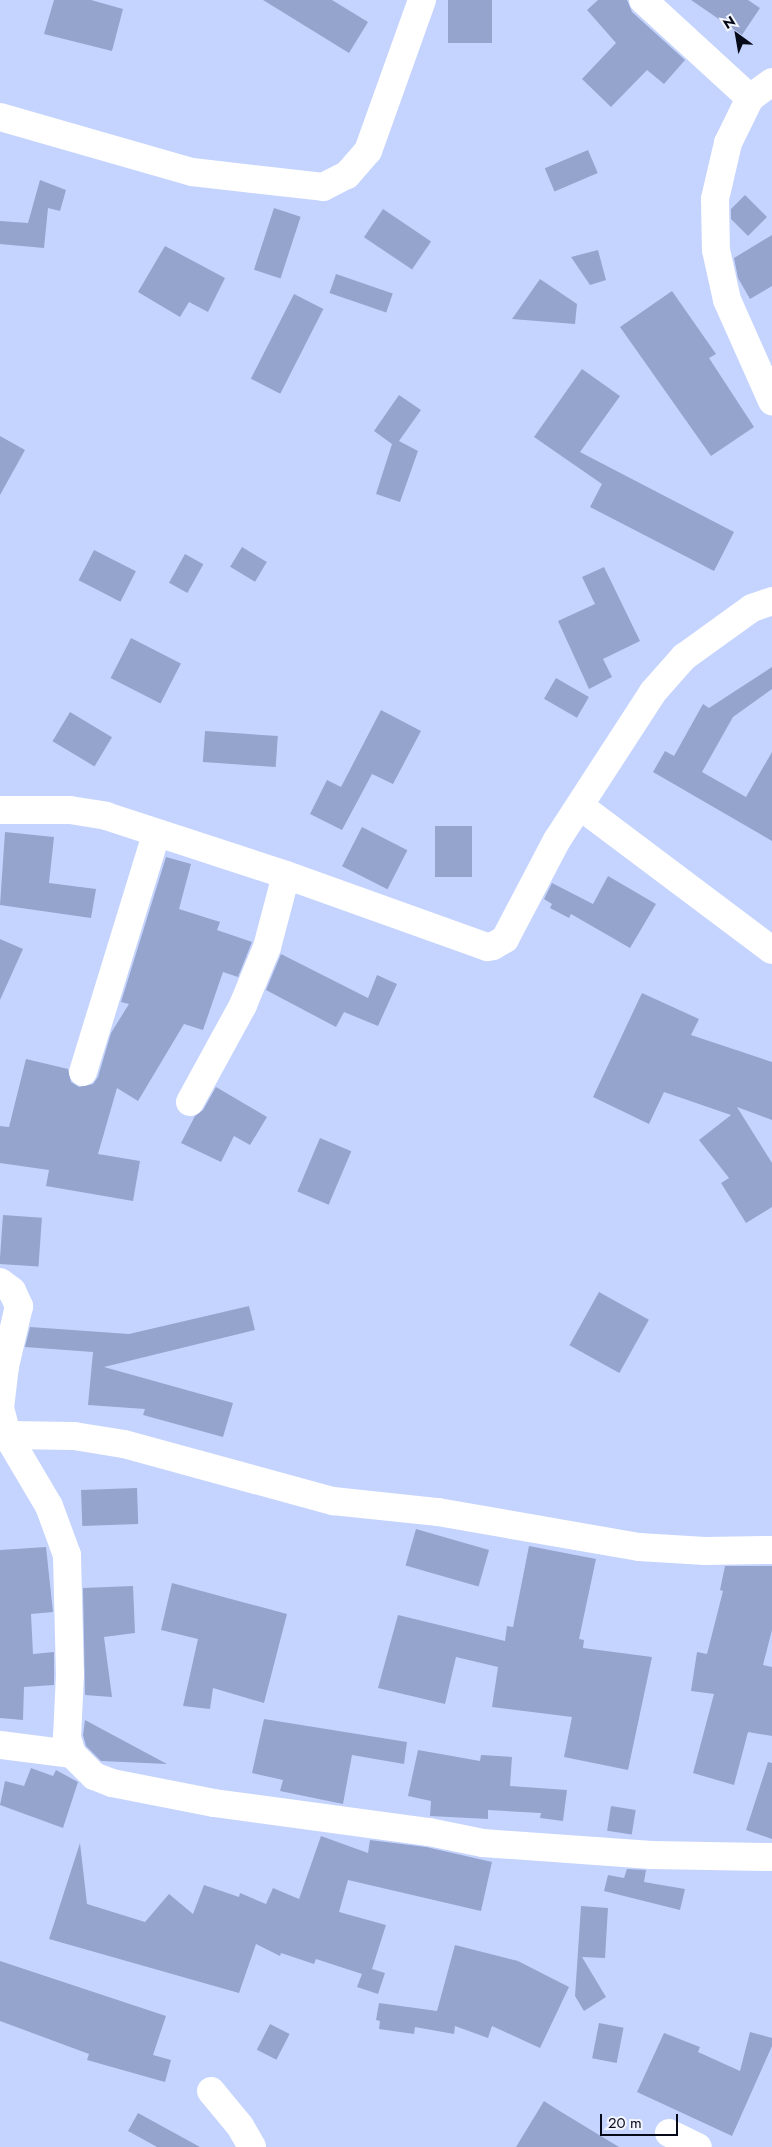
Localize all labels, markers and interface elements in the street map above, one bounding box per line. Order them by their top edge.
north arrow [712,10,762,60]
text: N [719,11,739,34]
scale bar [602,2104,680,2136]
text: 20 m [608,2112,642,2134]

